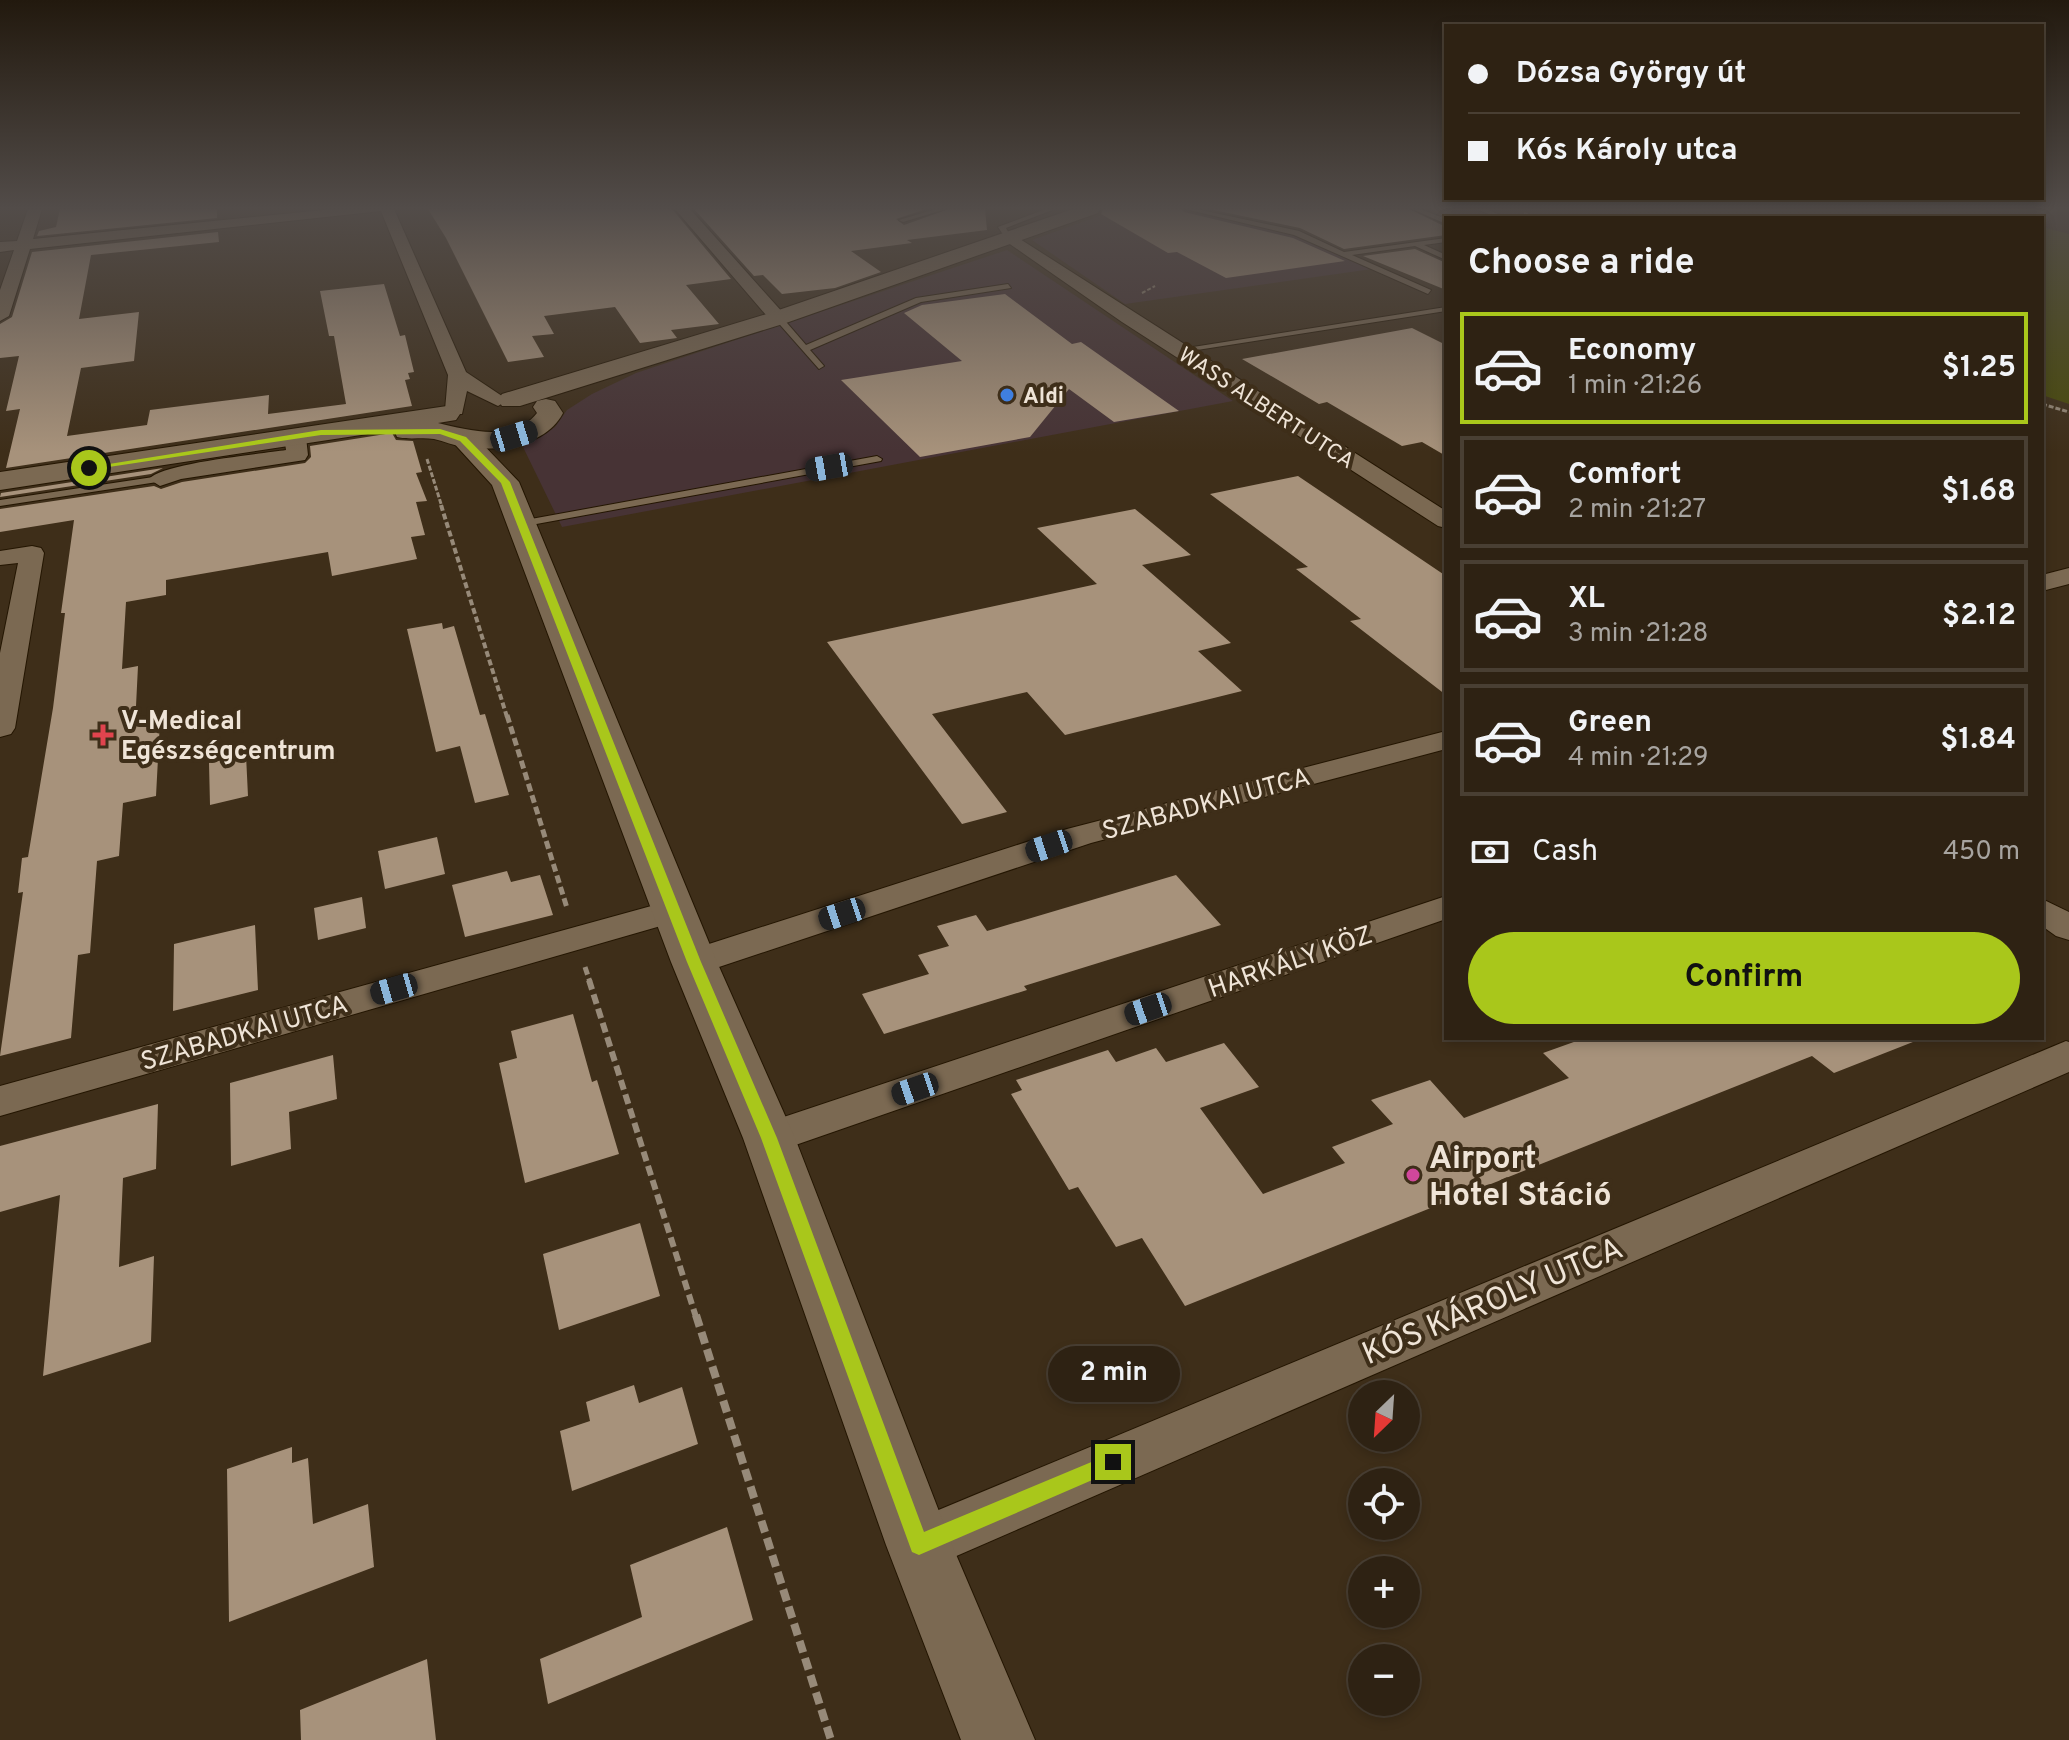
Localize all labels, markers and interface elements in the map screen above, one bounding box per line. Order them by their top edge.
text: Dózsa György út [1516,56,1746,93]
text: Kós Károly utca [1516,133,1737,170]
text: Choose a ride [1468,241,1694,287]
icon: car [1472,332,1544,404]
text: Economy [1568,333,1696,370]
street label: WASS ALBERT UTCA [1173,342,1359,476]
text: $1.25 [1942,350,2016,387]
text: 1 min · 21:26 [1568,370,1702,403]
place label: Aldi [1023,384,1064,411]
marker: Aldi [998,386,1016,404]
car [488,418,540,454]
route start [71,450,107,486]
car [803,451,855,483]
icon: car [1472,456,1544,528]
text: Comfort [1568,457,1681,494]
text: $1.68 [1941,474,2016,511]
text: 2 min · 21:27 [1568,494,1706,527]
icon: car [1472,580,1544,652]
text: XL [1568,581,1605,618]
text: $2.12 [1942,598,2016,635]
text: 3 min · 21:28 [1568,618,1709,651]
icon: car [1472,704,1544,776]
text: Green [1568,705,1652,742]
place label: V-Medical Egészségcentrum [121,706,336,769]
text: $1.84 [1940,722,2016,759]
marker: V-Medical Egészségcentrum [92,724,114,746]
text: 4 min · 21:29 [1568,742,1709,775]
street label: SZABADKAI UTCA [1099,762,1314,849]
car [1022,827,1076,865]
icon: cash [1468,830,1512,874]
text: Cash [1532,834,1598,871]
text: 450 m [1943,836,2020,869]
car [815,895,869,933]
street label: HARKÁLY KÖZ [1204,918,1377,1007]
button: Confirm [1468,932,2020,1024]
car [368,971,420,1007]
street label: SZABADKAI UTCA [137,989,352,1080]
car [1121,990,1175,1028]
car [888,1070,942,1108]
place label: Airport Hotel Stáció [1429,1140,1612,1217]
marker: Airport Hotel Stáció [1404,1166,1422,1184]
street label: KÓS KÁROLY UTCA [1356,1227,1630,1376]
callout: 2 min [1047,1346,1179,1402]
text: 2 min [1080,1357,1148,1390]
north arrow [1348,1380,1420,1452]
map controls [1348,1380,1420,1716]
route end [1095,1444,1131,1480]
button: locate [1348,1468,1420,1540]
button: + [1348,1556,1420,1628]
button: − [1348,1644,1420,1716]

